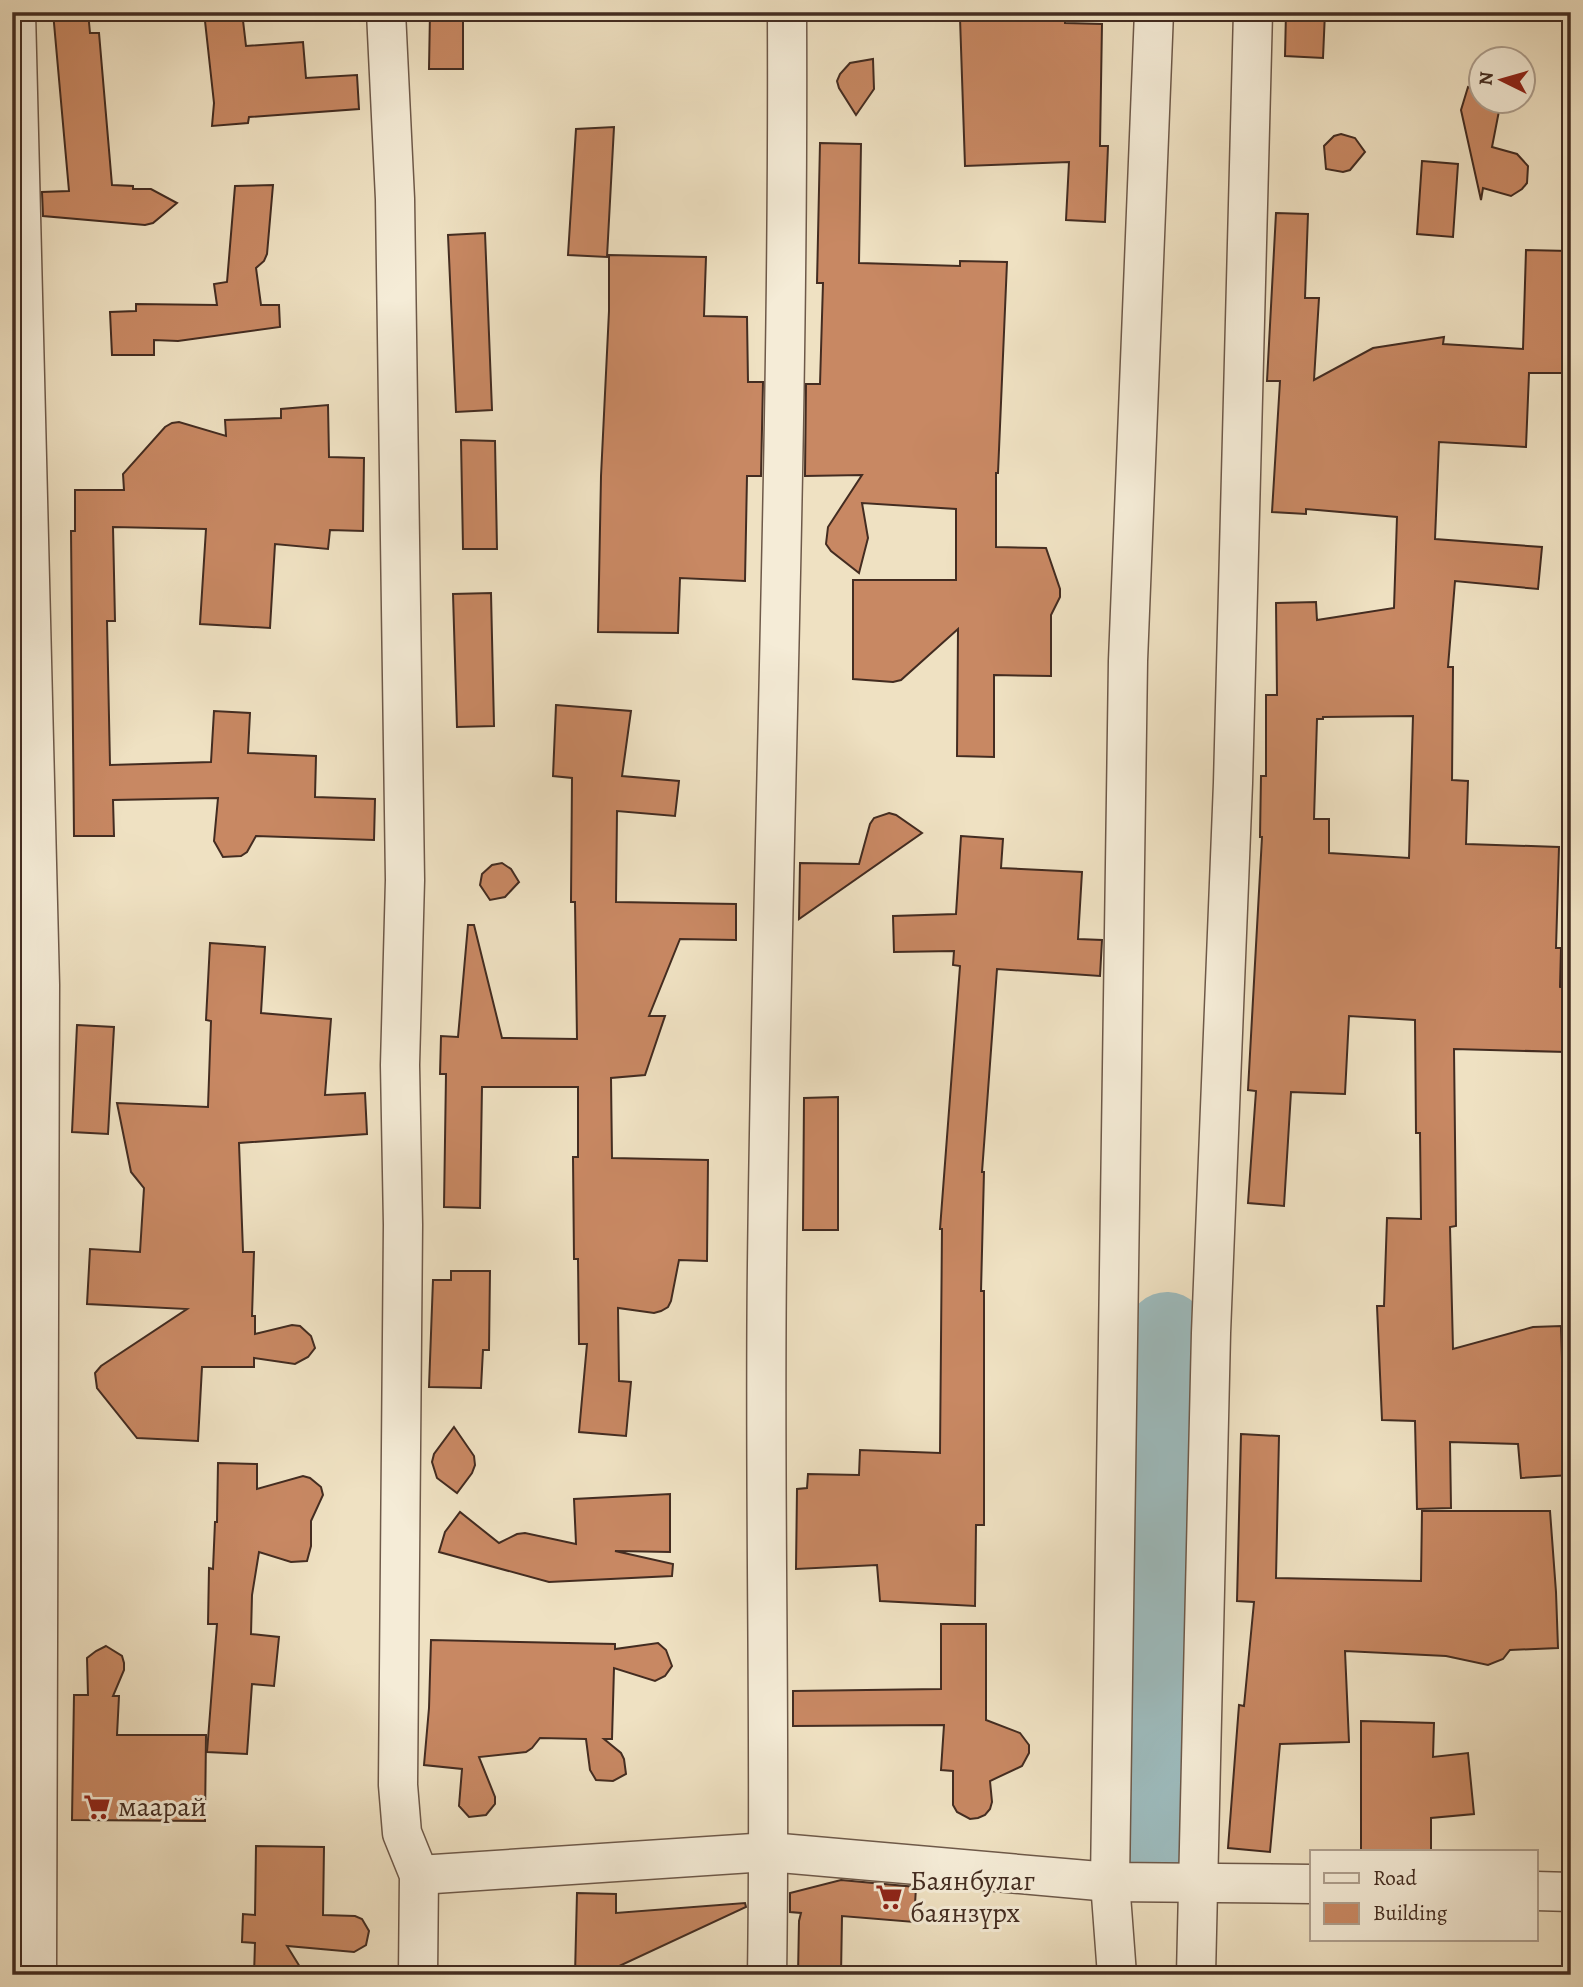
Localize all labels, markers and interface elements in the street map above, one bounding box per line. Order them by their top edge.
north arrow [1468,46,1538,116]
text: N [1473,70,1500,87]
place label: маарай [118,1788,207,1826]
supermarket icon: маарай [82,1792,112,1822]
legend [1310,1850,1538,1941]
place label: Баянбулаг баянзүрх [910,1862,1035,1932]
text: Road [1373,1864,1417,1892]
supermarket icon: Баянбулаг баянзүрх [874,1882,904,1912]
text: Building [1373,1899,1448,1927]

